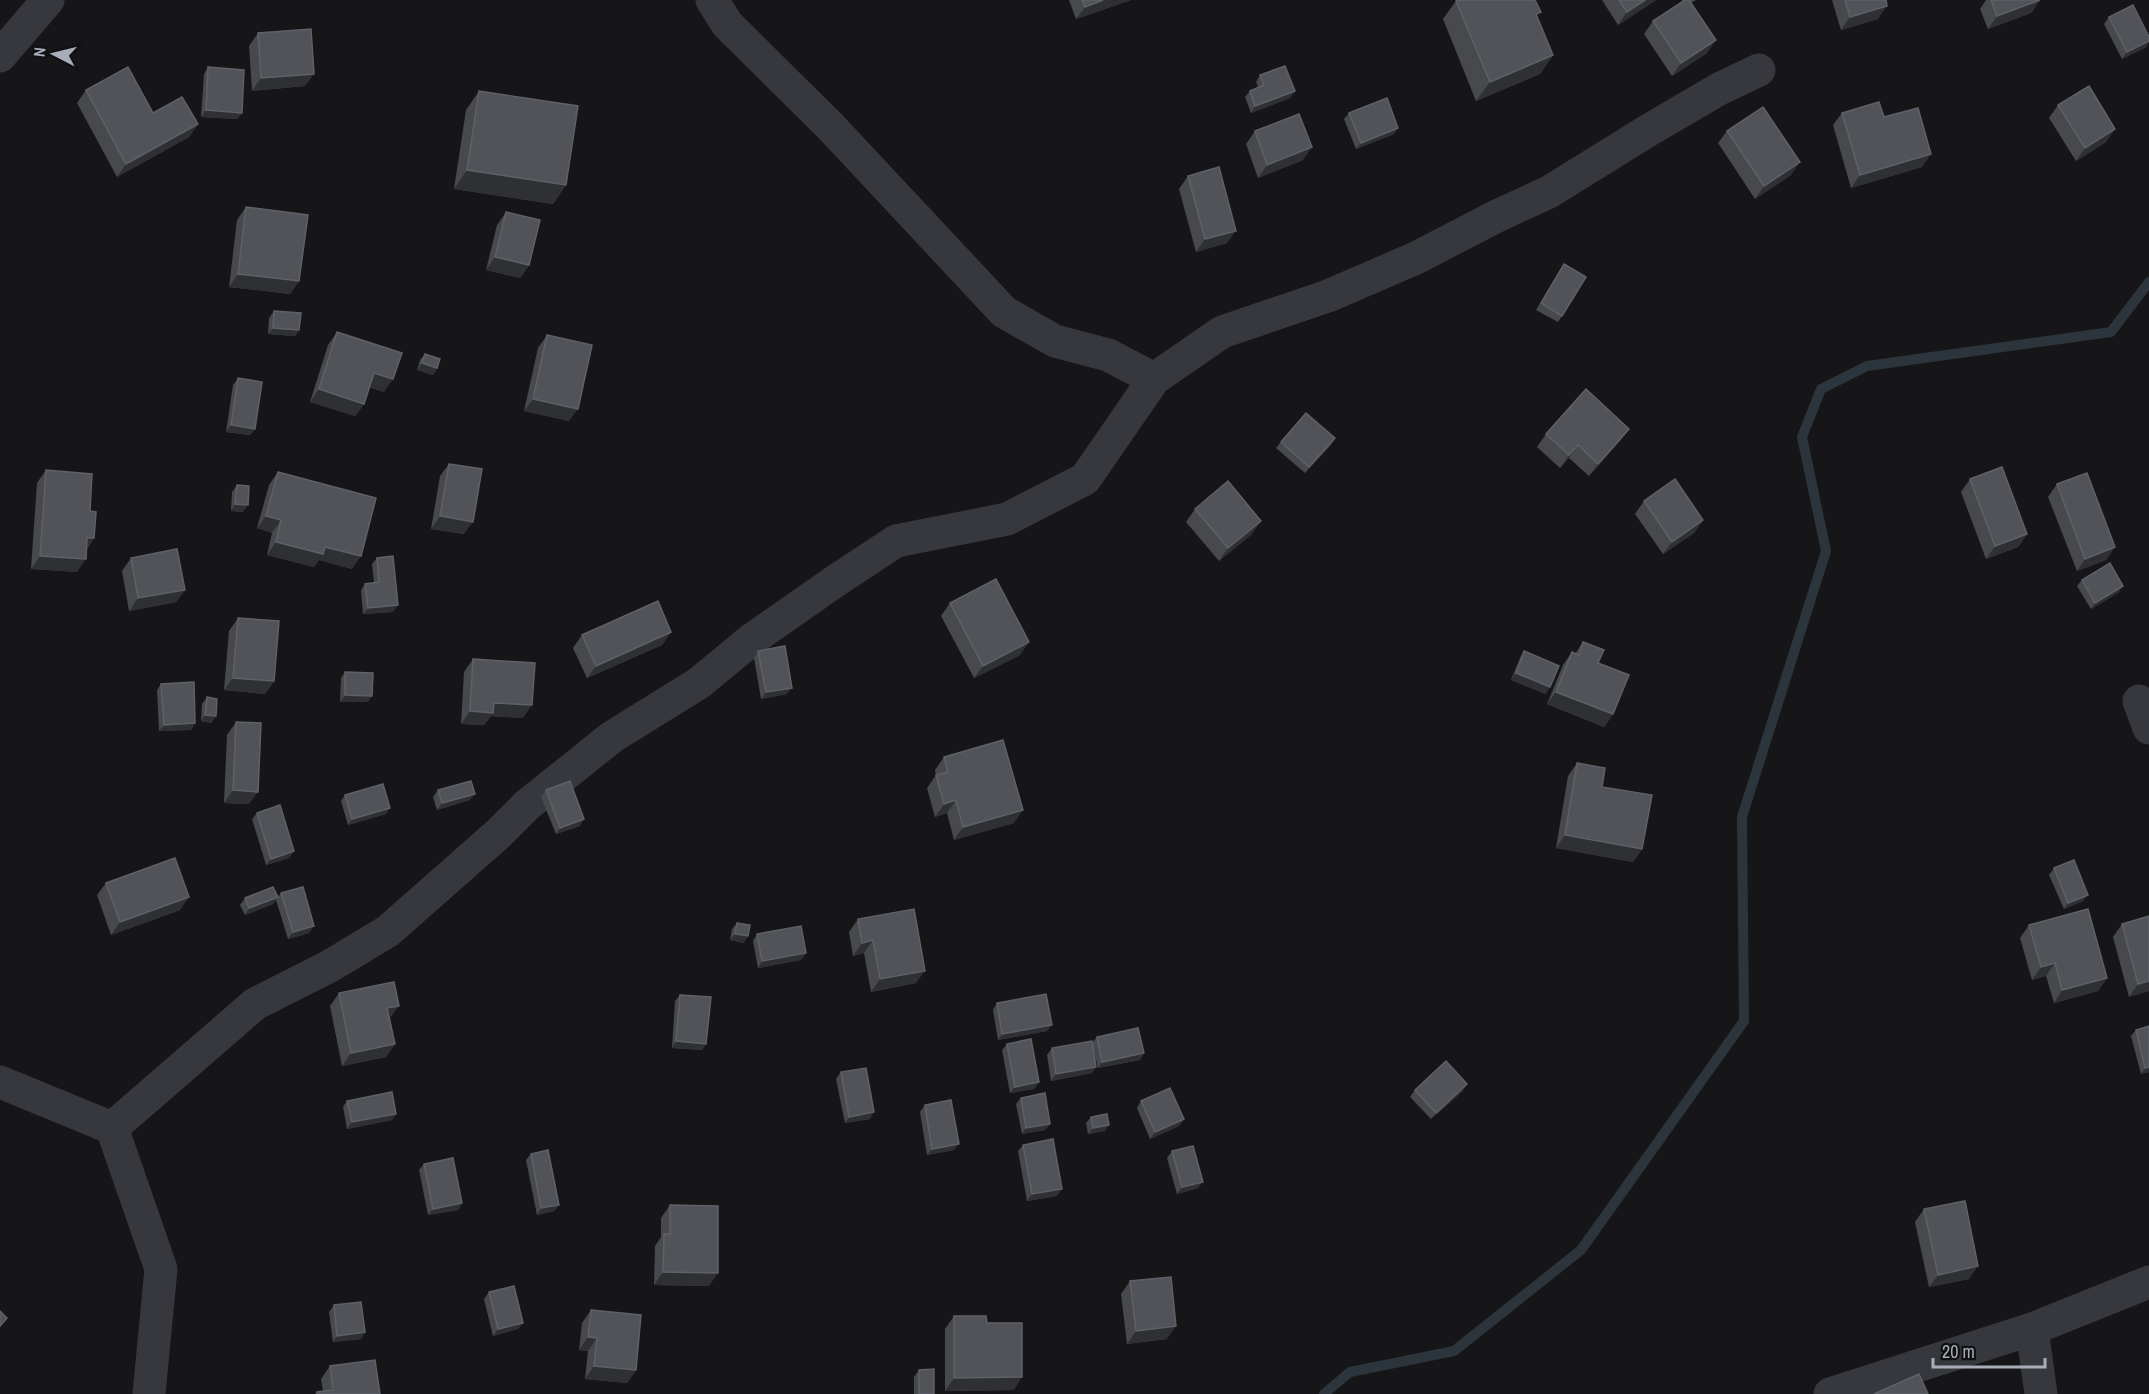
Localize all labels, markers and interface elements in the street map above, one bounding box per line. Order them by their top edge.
north arrow [24,24,84,84]
text: N [28,46,51,58]
scale bar [1933,1331,2046,1369]
text: 20 m [1942,1339,1975,1364]

